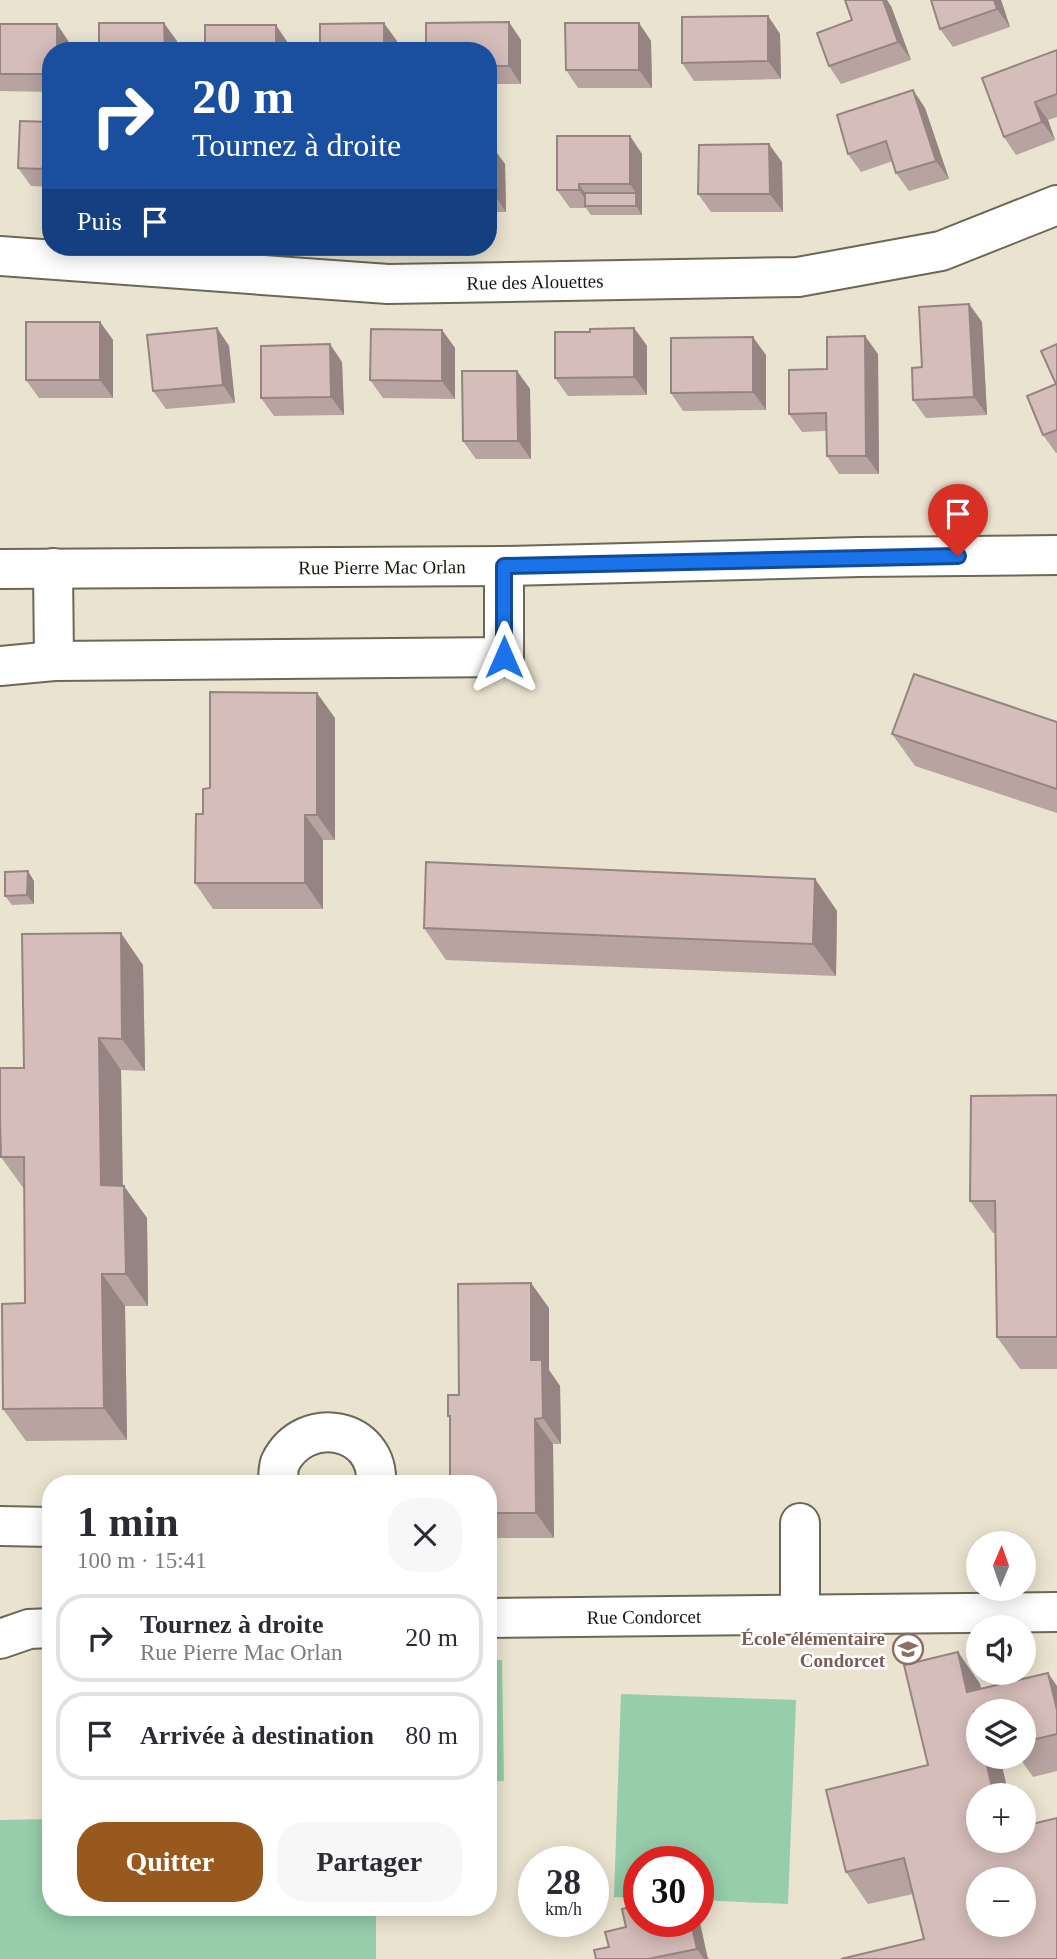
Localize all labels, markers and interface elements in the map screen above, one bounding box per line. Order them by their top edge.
text: 20 m [192,69,294,124]
icon: right [77,70,168,161]
text: Tournez à droite [192,127,401,163]
icon: arrive [136,203,174,241]
text: Puis [77,207,122,236]
street label: Rue des Alouettes [466,270,604,294]
pin [928,484,988,556]
icon: arrive [939,495,977,533]
street label: Rue Pierre Mac Orlan [298,556,466,578]
position arrow [467,620,541,694]
button: close [388,1498,462,1572]
text: 1 min [77,1499,179,1545]
north arrow [966,1531,1036,1601]
map controls [966,1531,1036,1937]
text: 100 m · 15:41 [77,1548,207,1573]
street label: Rue Condorcet [587,1606,702,1628]
text: Tournez à droite [140,1610,323,1639]
button: sound [966,1615,1036,1685]
icon: right [81,1619,119,1657]
text: 20 m [405,1623,458,1652]
place label: École élémentaire Condorcet [741,1628,886,1671]
school or university icon: École élémentaire Condorcet [891,1632,925,1666]
text: Rue Pierre Mac Orlan [140,1640,342,1665]
button: layers [966,1699,1036,1769]
icon: arrive [81,1717,119,1755]
text: Arrivée à destination [140,1721,374,1750]
text: 80 m [405,1721,458,1750]
button: + [966,1783,1036,1853]
button: Quitter [77,1822,263,1902]
button: Partager [277,1822,462,1902]
speed limit sign: 30 [623,1846,714,1937]
text: 28 [546,1863,581,1902]
button: − [966,1867,1036,1937]
text: km/h [545,1899,582,1919]

